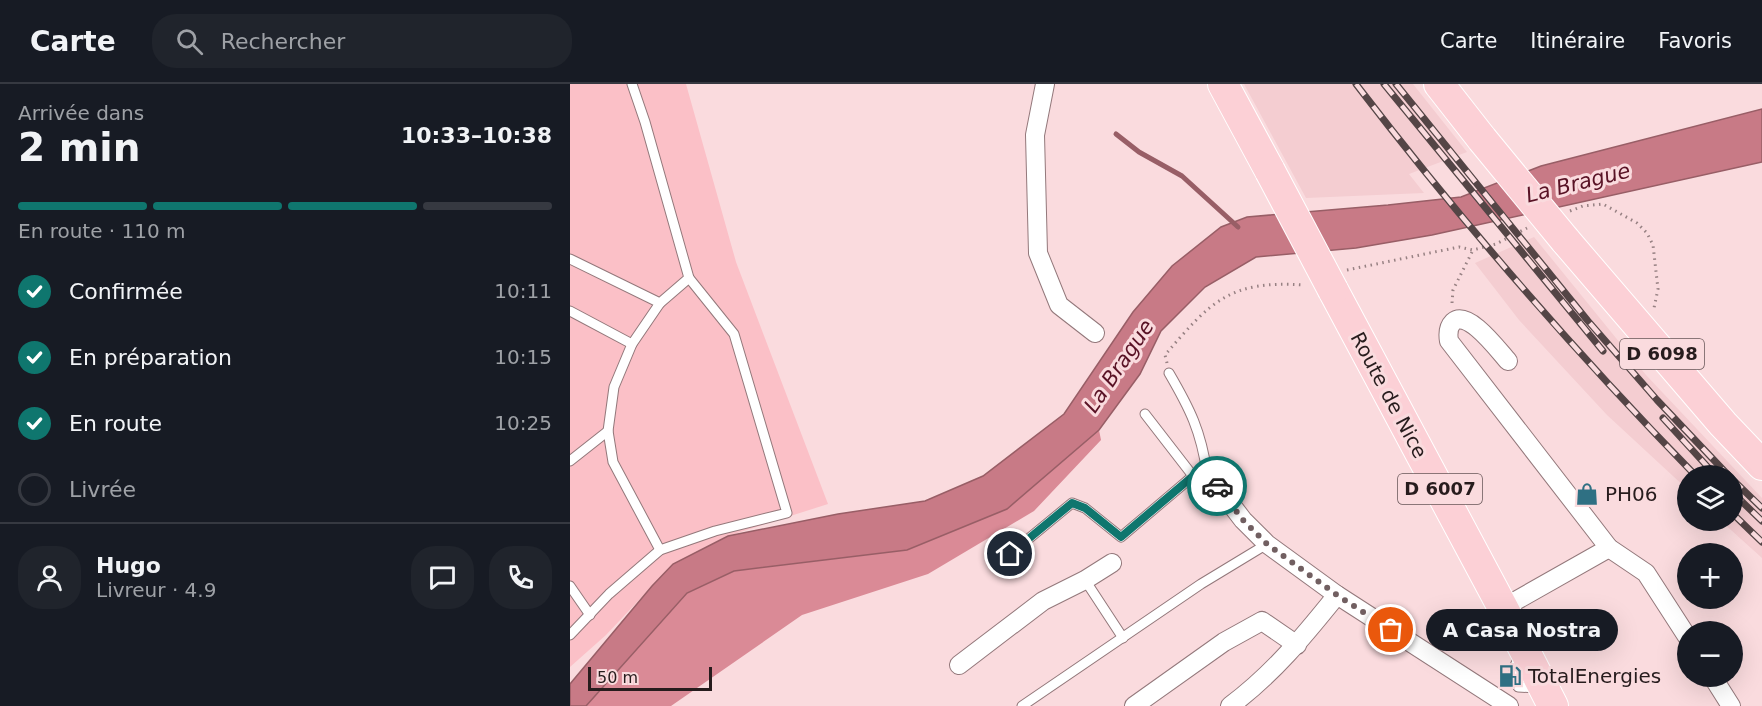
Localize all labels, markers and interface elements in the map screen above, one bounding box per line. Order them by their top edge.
search box [152,14,572,68]
text: Carte [30,25,116,58]
icon: search [173,25,206,58]
text: Rechercher [221,29,345,54]
text: Carte [1440,29,1497,53]
text: Itinéraire [1530,29,1625,53]
text: Favoris [1658,29,1732,53]
text: Arrivée dans [18,101,144,125]
text: 10:33–10:38 [401,123,552,148]
text: 2 min [18,125,140,170]
water label: La Brague [1523,158,1633,208]
text: En route · 110 m [18,219,186,243]
icon: check [18,275,51,308]
text: Confirmée [69,279,183,304]
text: 10:11 [494,279,552,303]
water label: La Brague [1079,315,1159,417]
street label: Route de Nice [1346,328,1432,462]
road number: D 6098 [1620,339,1704,369]
icon: check [18,341,51,374]
text: En préparation [69,345,232,370]
text: 10:15 [494,345,552,369]
icon: check [18,407,51,440]
text: En route [69,411,162,436]
text: 10:25 [494,411,552,435]
courier [1187,456,1247,516]
map controls [1677,465,1743,687]
button: layers [1677,465,1743,531]
icon: car [1201,470,1234,503]
road number: D 6007 [1398,474,1482,504]
text: Livrée [69,477,136,502]
shop icon: PH06 [1574,481,1600,507]
place label: PH06 [1605,482,1658,506]
pin [984,528,1035,579]
icon: home [993,537,1026,570]
button: + [1677,543,1743,609]
button: person [18,546,81,609]
button: chat [411,546,474,609]
button: phone [489,546,552,609]
text: Hugo [96,553,161,578]
text: Livreur · 4.9 [96,578,216,602]
pin [1365,604,1416,655]
callout: A Casa Nostra [1427,609,1619,651]
icon: bag [1374,613,1407,646]
text: A Casa Nostra [1443,618,1601,642]
button: − [1677,621,1743,687]
fuel station icon: TotalEnergies [1497,663,1523,689]
scale bar [588,664,712,692]
place label: TotalEnergies [1527,664,1661,688]
text: 50 m [597,668,638,687]

